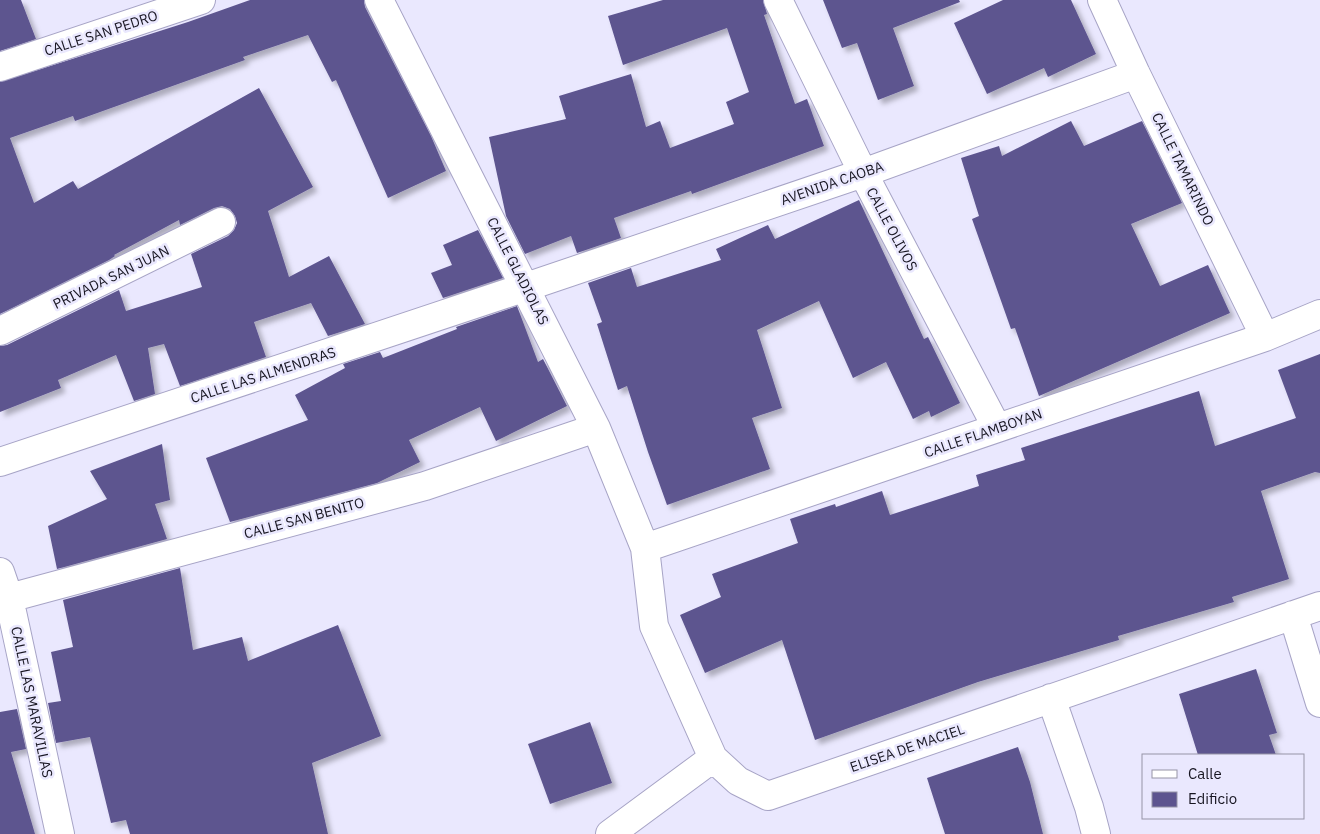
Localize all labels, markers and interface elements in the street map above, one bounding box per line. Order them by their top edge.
street label: CALLE SAN PEDRO [42,6,160,60]
street label: CALLE TAMARINDO [1148,110,1218,228]
street label: AVENIDA CAOBA [778,157,886,209]
street label: CALLE OLIVOS [862,184,922,274]
street label: CALLE GLADIOLAS [483,214,553,328]
street label: PRIVADA SAN JUAN [50,241,172,313]
street label: CALLE LAS ALMENDRAS [188,343,338,407]
street label: CALLE FLAMBOYAN [922,404,1044,462]
street label: CALLE SAN BENITO [242,493,366,543]
street label: CALLE LAS MARAVILLAS [7,625,57,779]
street label: ELISEA DE MACIEL [847,720,967,776]
legend [1142,754,1305,819]
text: Calle [1188,764,1222,783]
text: Edificio [1188,789,1237,808]

